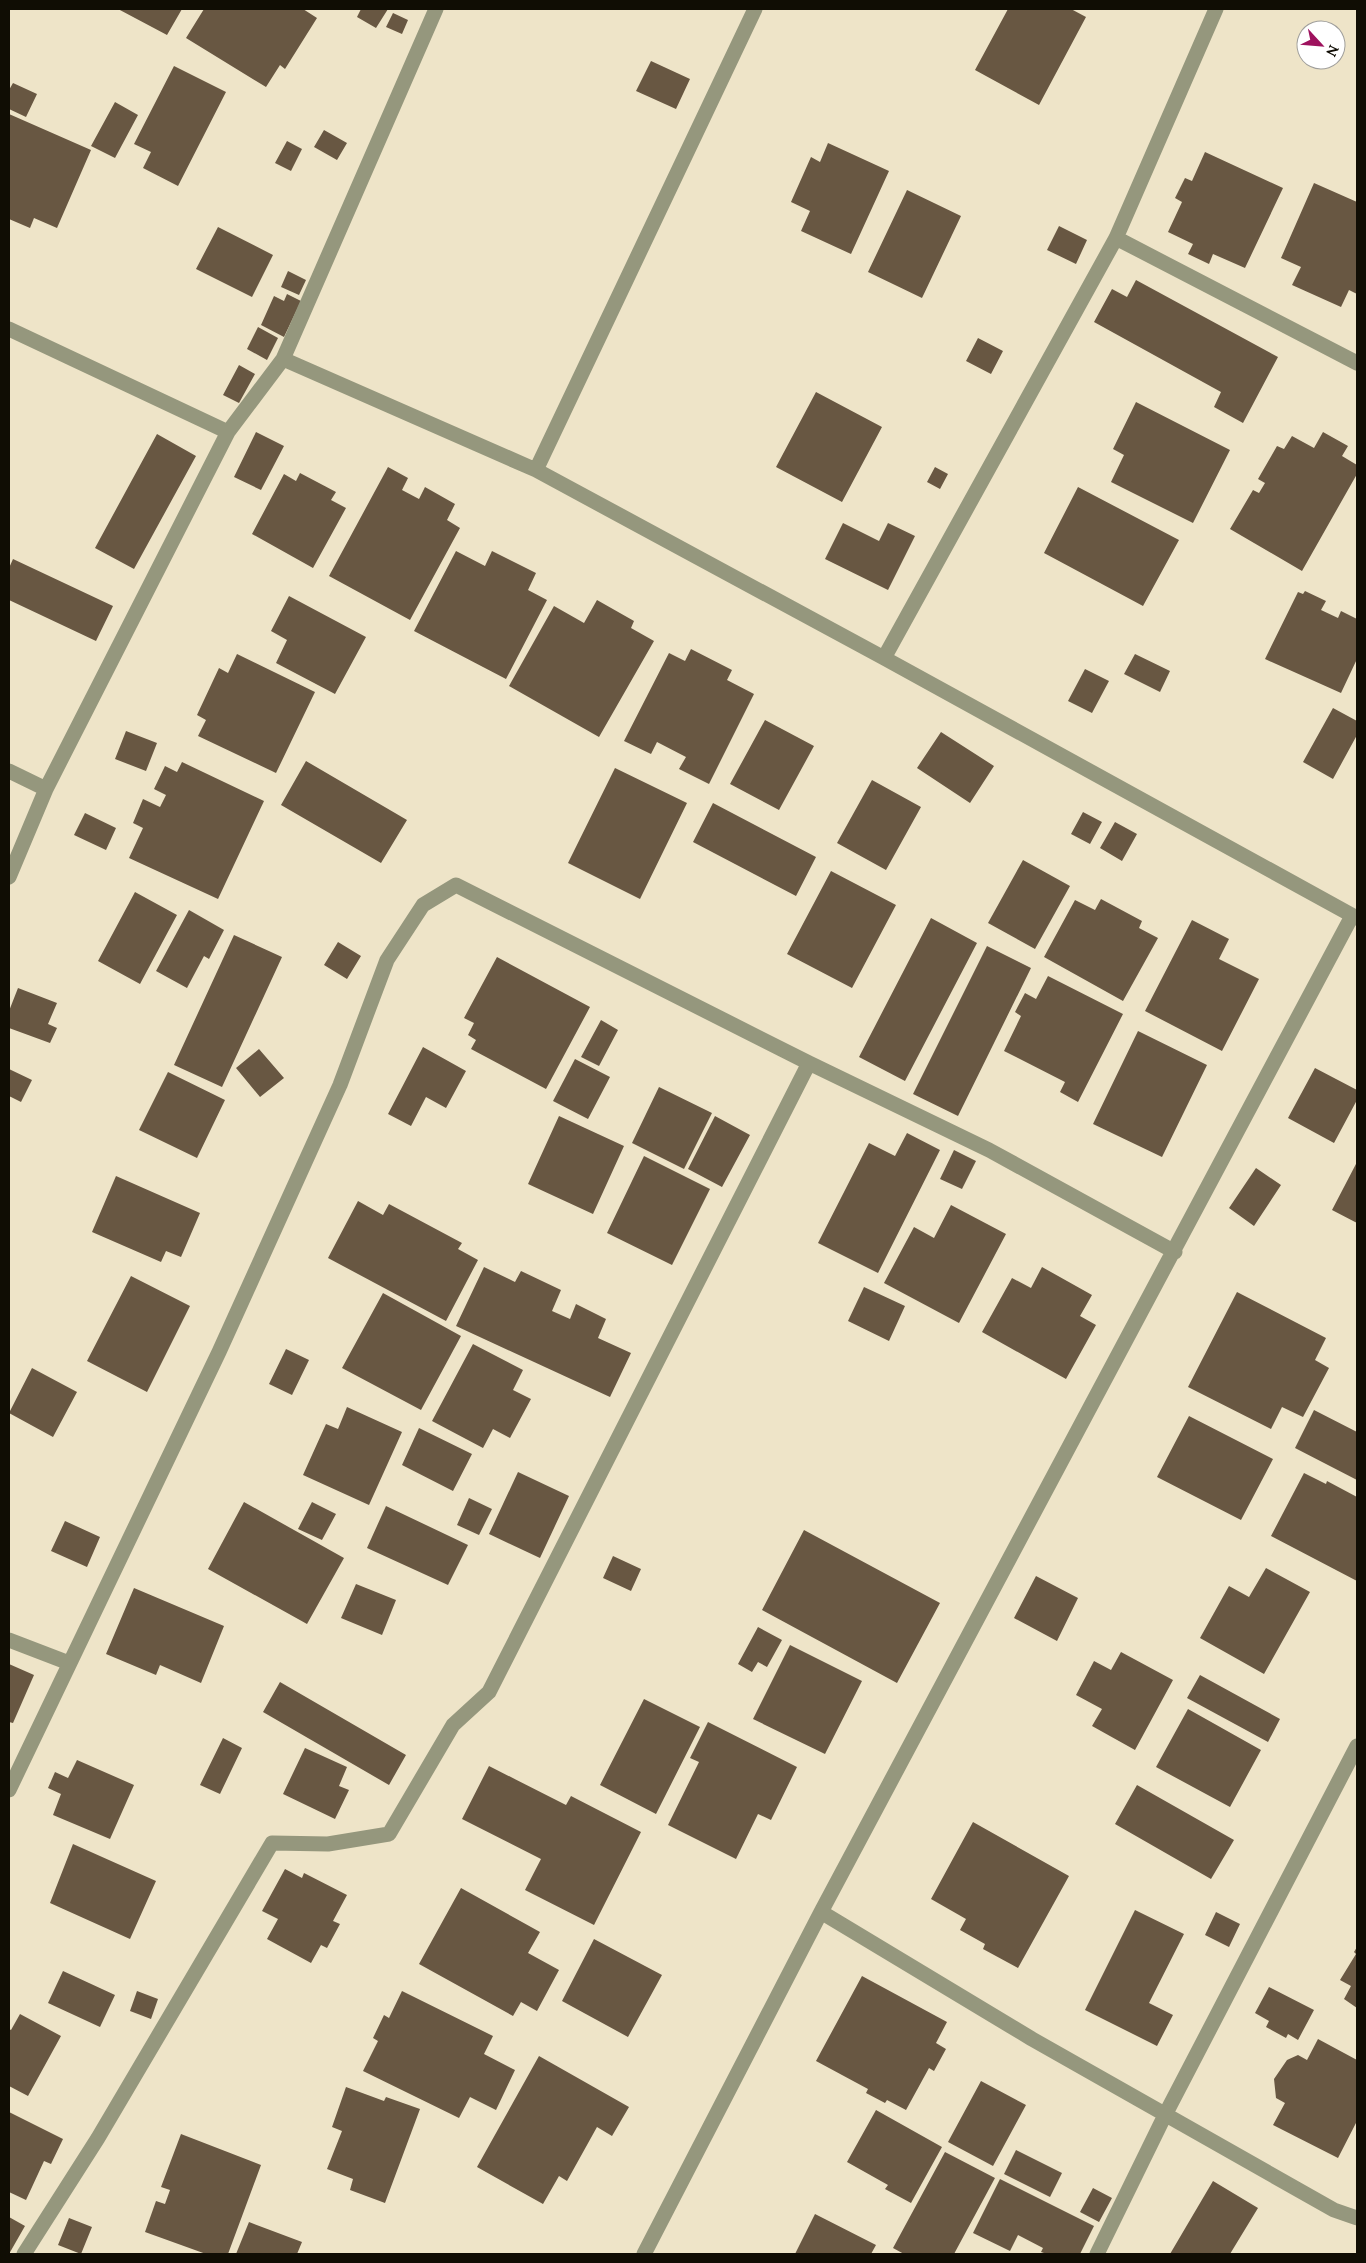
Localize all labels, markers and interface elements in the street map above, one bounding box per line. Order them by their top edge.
north arrow [1296,20,1346,70]
text: N [1322,42,1343,60]

